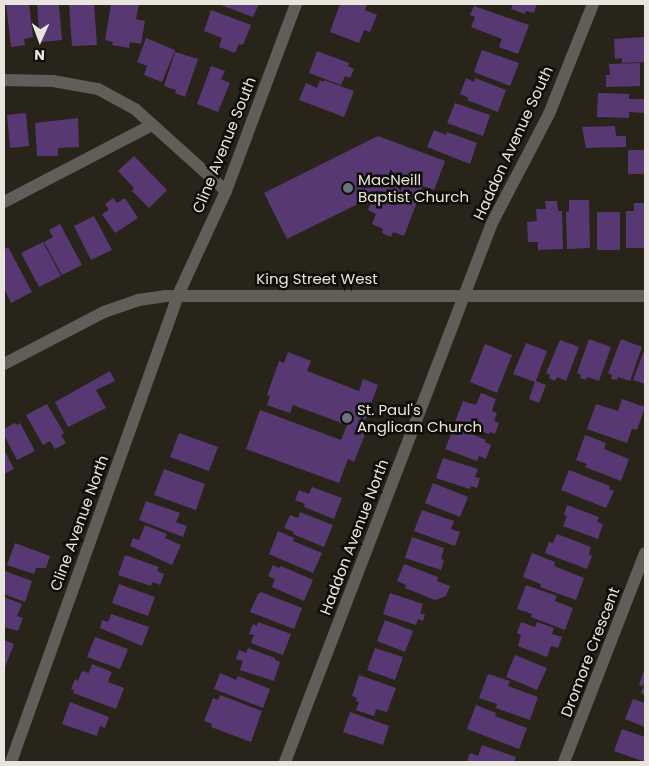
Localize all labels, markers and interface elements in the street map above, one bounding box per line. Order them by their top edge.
north arrow [15,15,65,65]
text: N [34,45,45,65]
street label: Haddon Avenue South [469,63,557,223]
street label: Cline Avenue South [188,74,260,216]
place label: MacNeill Baptist Church [358,170,469,205]
marker: MacNeill Baptist Church [342,182,354,194]
street label: King Street West [256,270,378,288]
place label: St. Paul's Anglican Church [357,400,482,435]
marker: St. Paul's Anglican Church [341,412,353,424]
street label: Cline Avenue North [46,453,112,593]
street label: Haddon Avenue North [316,457,392,617]
street label: Dromore Crescent [557,585,623,719]

